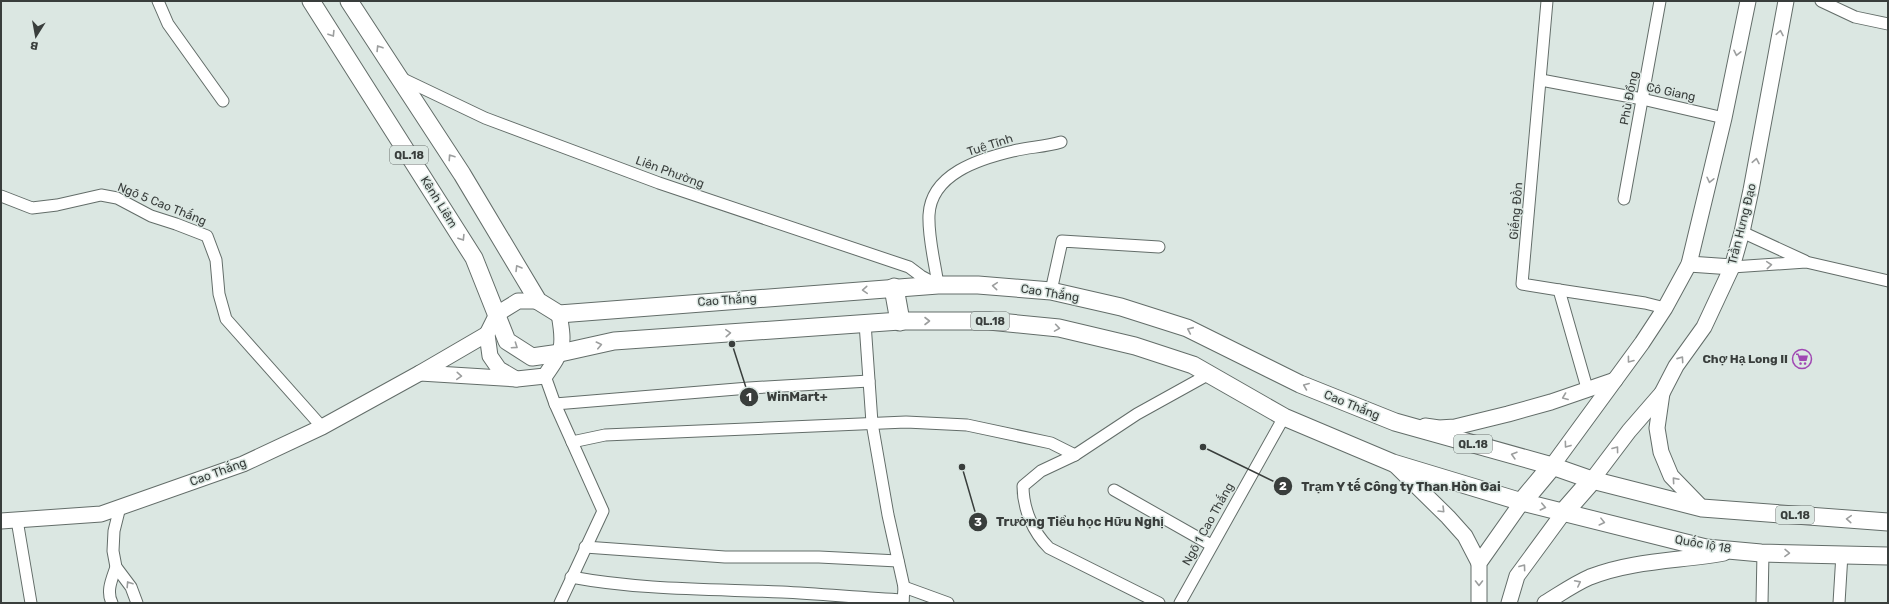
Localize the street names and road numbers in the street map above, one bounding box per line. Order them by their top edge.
street label: Phù Đổng [1617,70,1641,126]
street label: Cô Giang [1645,80,1697,104]
street label: Tuệ Tĩnh [965,131,1015,159]
road number: QL.18 [390,146,428,164]
street label: Liên Phường [634,153,706,191]
street label: Kênh Liêm [418,174,460,230]
street label: Ngõ 5 Cao Thắng [116,179,209,228]
street label: Giếng Đồn [1506,182,1525,240]
street label: Trần Hưng Đạo [1725,182,1759,266]
street label: Cao Thắng [1020,281,1080,305]
street label: Cao Thắng [697,290,757,309]
road number: QL.18 [971,312,1009,330]
street label: Cao Thắng [1322,387,1382,423]
road number: QL.18 [1454,435,1492,453]
street label: Cao Thắng [188,455,248,489]
street label: Ngõ 1 Cao Thắng [1179,480,1237,568]
road number: QL.18 [1776,506,1814,524]
street label: Quốc lộ 18 [1674,532,1732,556]

